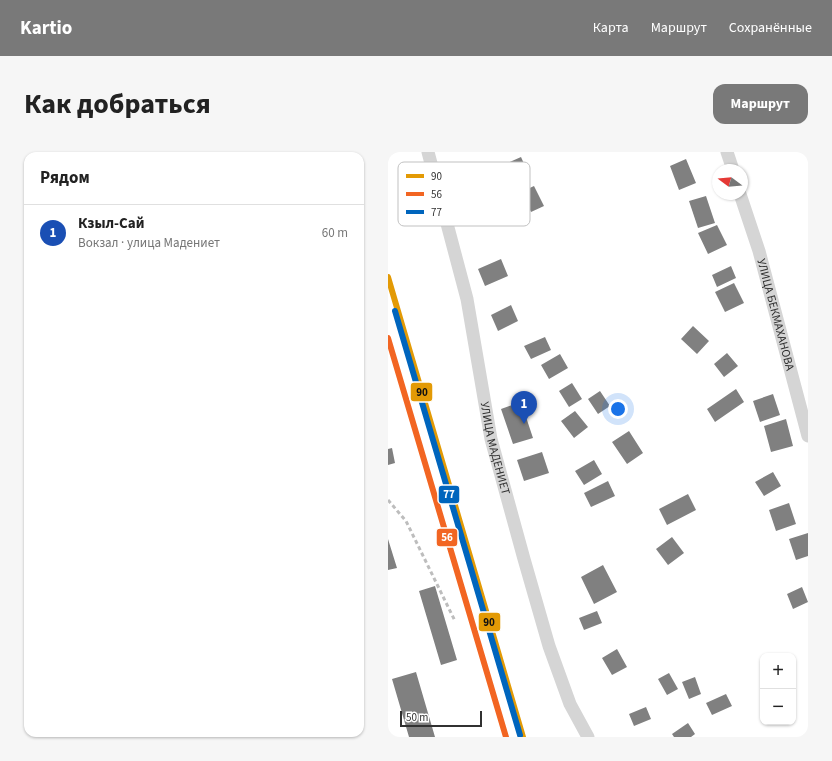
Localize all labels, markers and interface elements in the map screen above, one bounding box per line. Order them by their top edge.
text: Kartio [20,15,72,42]
text: Карта [593,18,629,38]
text: Маршрут [651,18,707,38]
text: Сохранённые [729,18,812,38]
text: Как добраться [24,84,211,124]
button: Маршрут [713,84,808,124]
legend [398,162,530,226]
north arrow [712,164,748,200]
text: Рядом [40,166,90,190]
text: 90 [431,169,442,184]
text: 56 [431,187,442,202]
text: 77 [431,205,442,220]
text: Кзыл-Сай [78,213,144,234]
text: 1 [50,224,56,242]
text: 60 m [322,224,348,242]
text: Вокзал · улица Мадениет [78,234,220,252]
street label: УЛИЦА БЕКМАХАНОВА [753,257,799,373]
line badge: 90 [410,382,433,402]
text: 90 [416,385,428,400]
pin: 1 [511,391,537,424]
your location [608,399,628,419]
street label: УЛИЦА МАДЕНИЕТ [476,400,515,497]
line badge: 77 [438,485,460,504]
text: 77 [443,487,455,502]
line badge: 56 [436,528,458,547]
text: 56 [441,530,453,545]
line badge: 90 [478,612,501,632]
text: 90 [483,615,495,630]
map controls [760,653,796,725]
button: + [760,653,796,689]
button: − [760,689,796,725]
scale bar [400,709,482,728]
text: 50 m [406,710,428,725]

